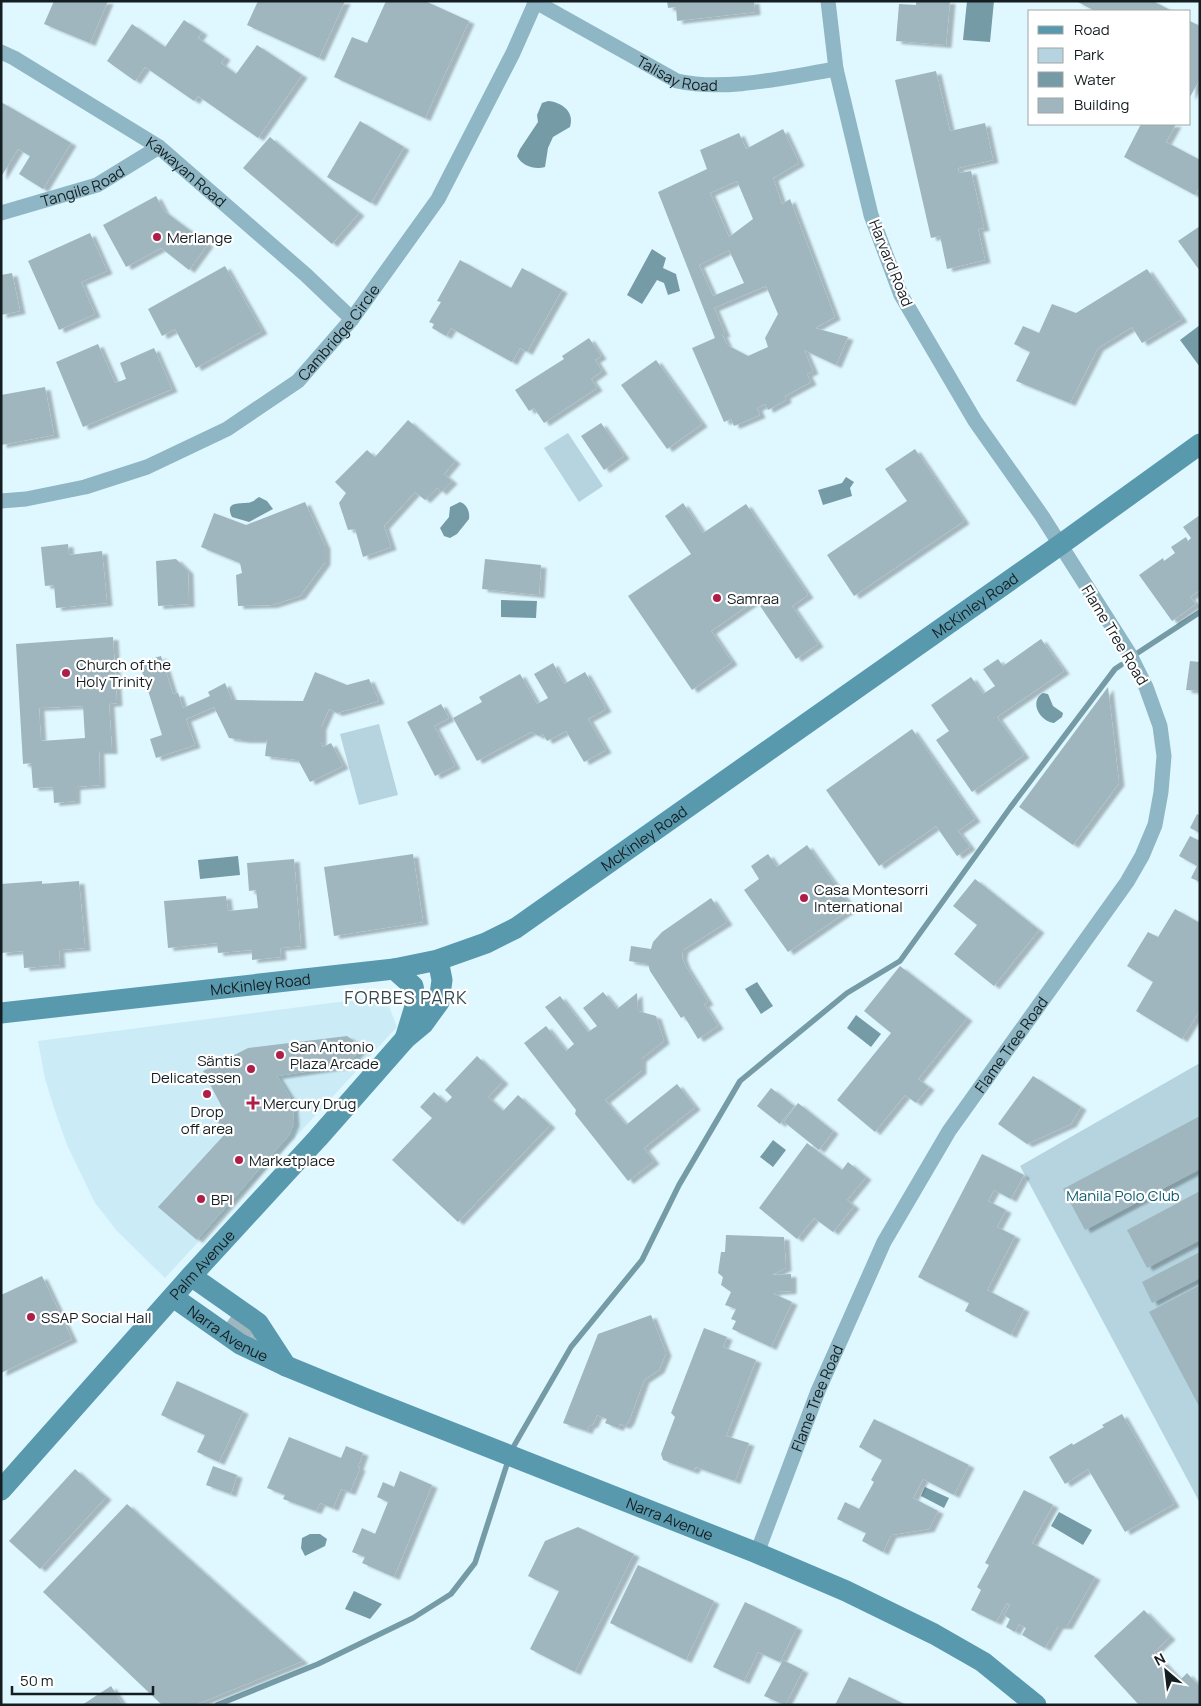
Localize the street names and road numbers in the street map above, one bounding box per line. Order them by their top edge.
street label: Talisay Road [633,50,718,95]
street label: Kawayan Road [142,131,231,212]
street label: Tangile Road [38,160,128,211]
street label: Harvard Road [864,216,918,310]
street label: Cambridge Circle [293,280,384,385]
street label: McKinley Road [928,567,1022,643]
street label: Flame Tree Road [1077,581,1153,689]
street label: McKinley Road [596,800,691,876]
street label: McKinley Road [209,968,312,1000]
street label: Flame Tree Road [969,992,1052,1097]
street label: Palm Avenue [165,1225,239,1304]
street label: Narra Avenue [183,1300,272,1367]
street label: Flame Tree Road [786,1341,848,1454]
street label: Narra Avenue [623,1492,717,1545]

